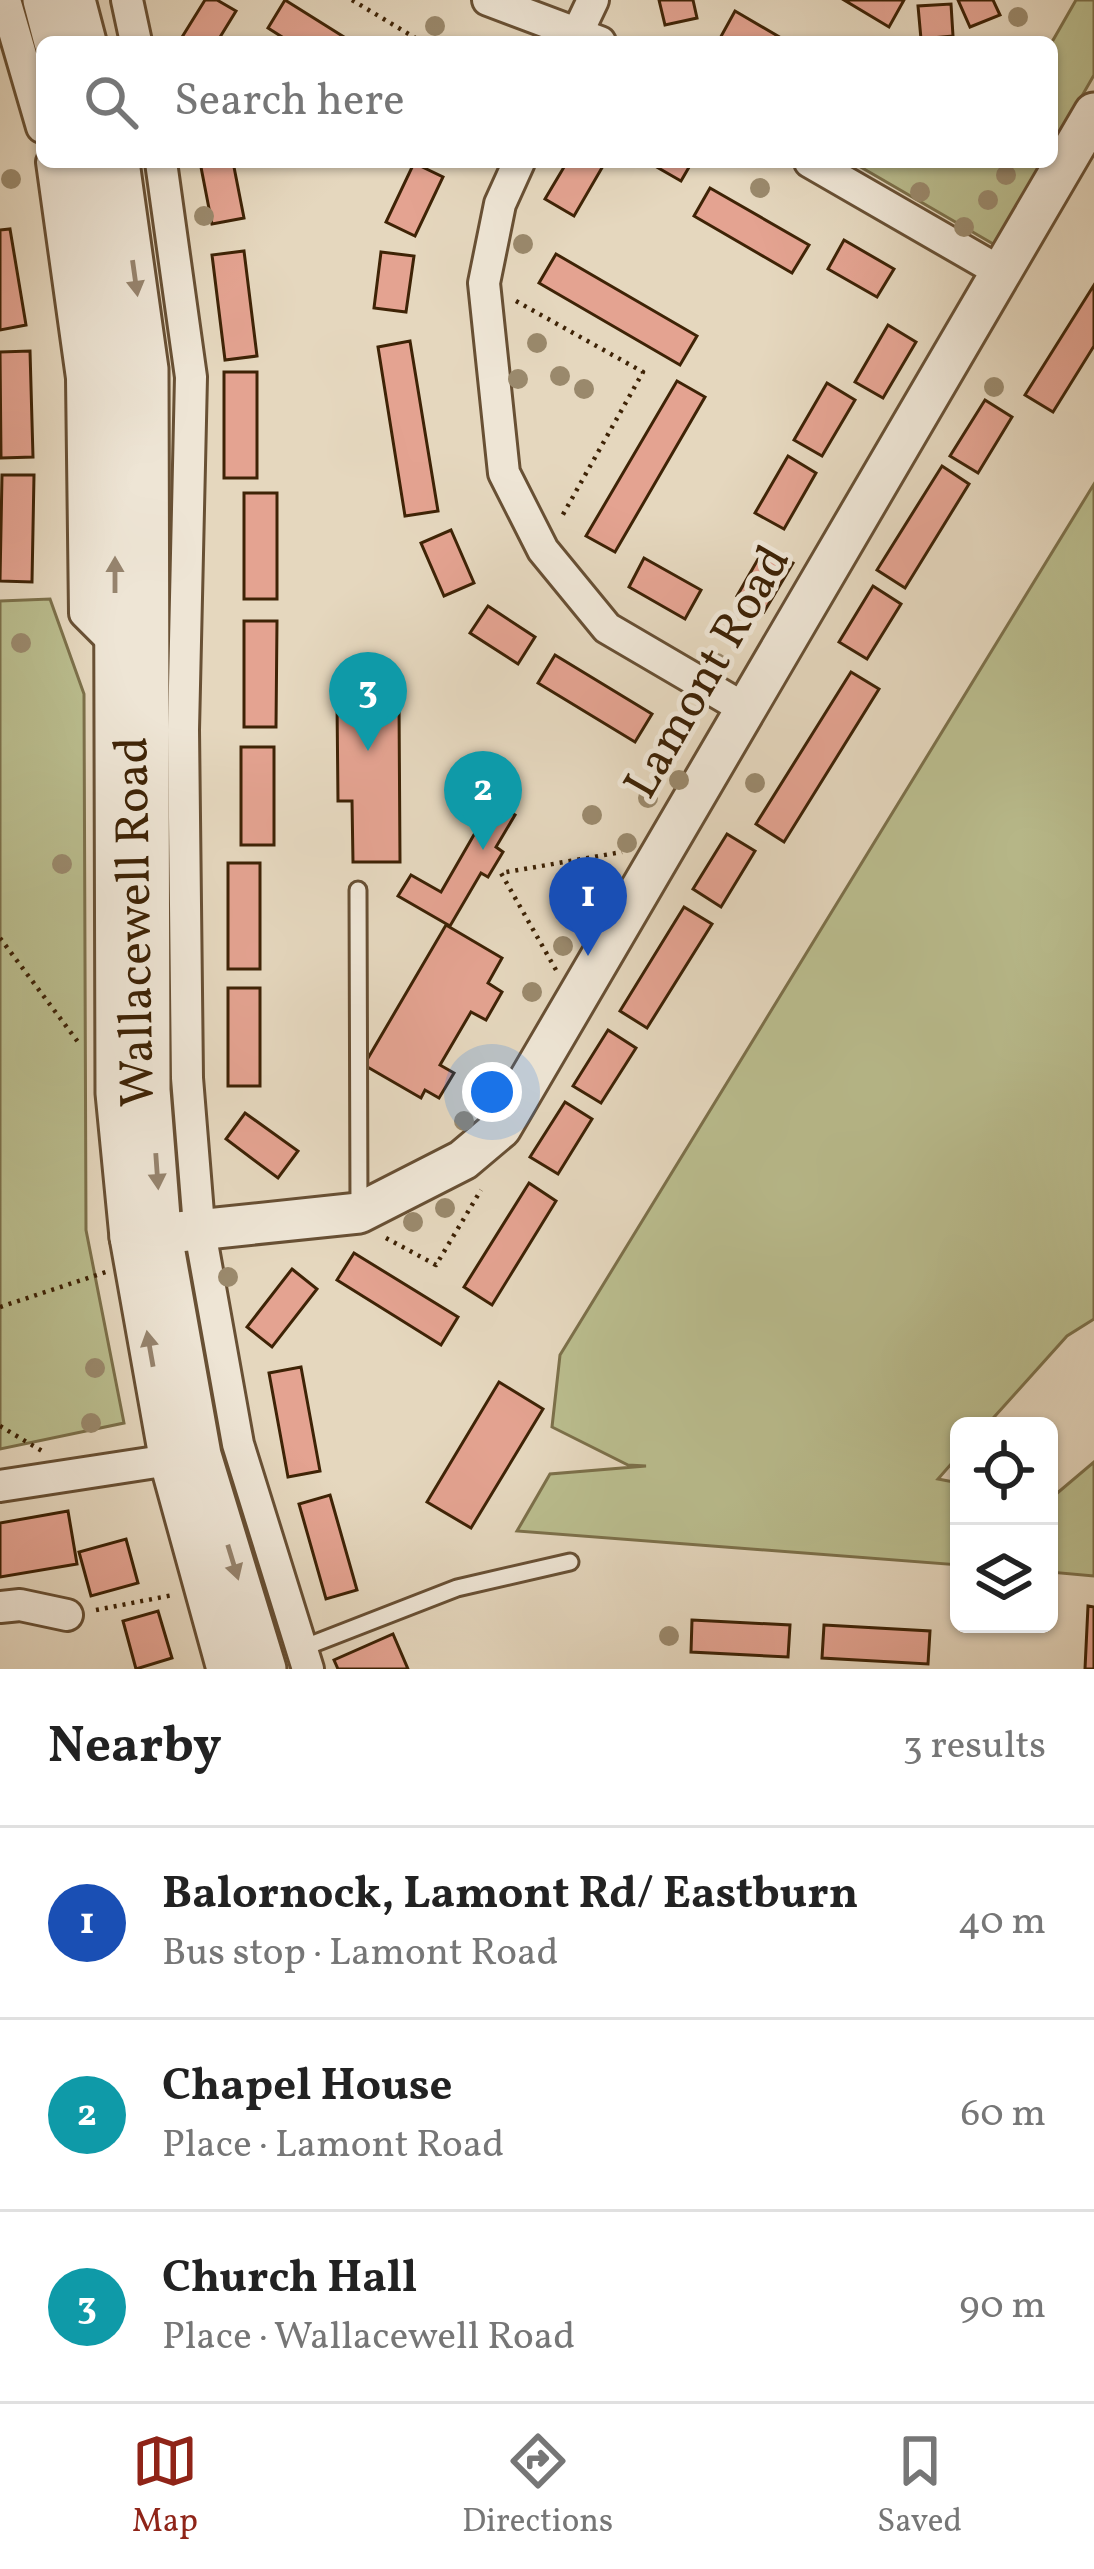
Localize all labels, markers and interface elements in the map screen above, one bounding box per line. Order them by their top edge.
search box [36,36,1058,168]
icon: search [78,69,144,135]
text: Search here [174,71,405,134]
one-way arrow [126,260,145,297]
street label: Lamont Road [609,534,809,812]
one-way arrow [105,555,125,593]
pin: 3 [329,652,407,751]
street label: Wallacewell Road [100,736,174,1108]
pin: 2 [444,751,522,850]
pin: 1 [549,857,627,956]
your location [462,1062,522,1122]
one-way arrow [147,1153,166,1190]
one-way arrow [140,1330,158,1368]
map controls [950,1417,1058,1633]
button: locate [950,1417,1058,1525]
button: layers [950,1525,1058,1633]
one-way arrow [225,1544,243,1581]
text: Nearby [48,1712,222,1783]
text: 3 results [903,1720,1046,1774]
text: Balornock, Lamont Rd/ Eastburn [162,1864,858,1927]
text: 1 [79,1896,95,1950]
text: 40 m [958,1896,1046,1950]
text: Bus stop · Lamont Road [162,1927,558,1981]
text: Chapel House [162,2056,453,2119]
text: 2 [77,2088,97,2142]
text: 60 m [961,2088,1046,2142]
text: Place · Lamont Road [162,2119,504,2173]
text: Church Hall [162,2248,417,2311]
text: 3 [77,2280,97,2334]
text: 90 m [959,2280,1046,2334]
text: Place · Wallacewell Road [162,2311,575,2365]
tab: Map [132,2428,198,2546]
tab: Directions [462,2428,613,2546]
tab: Saved [877,2428,962,2546]

